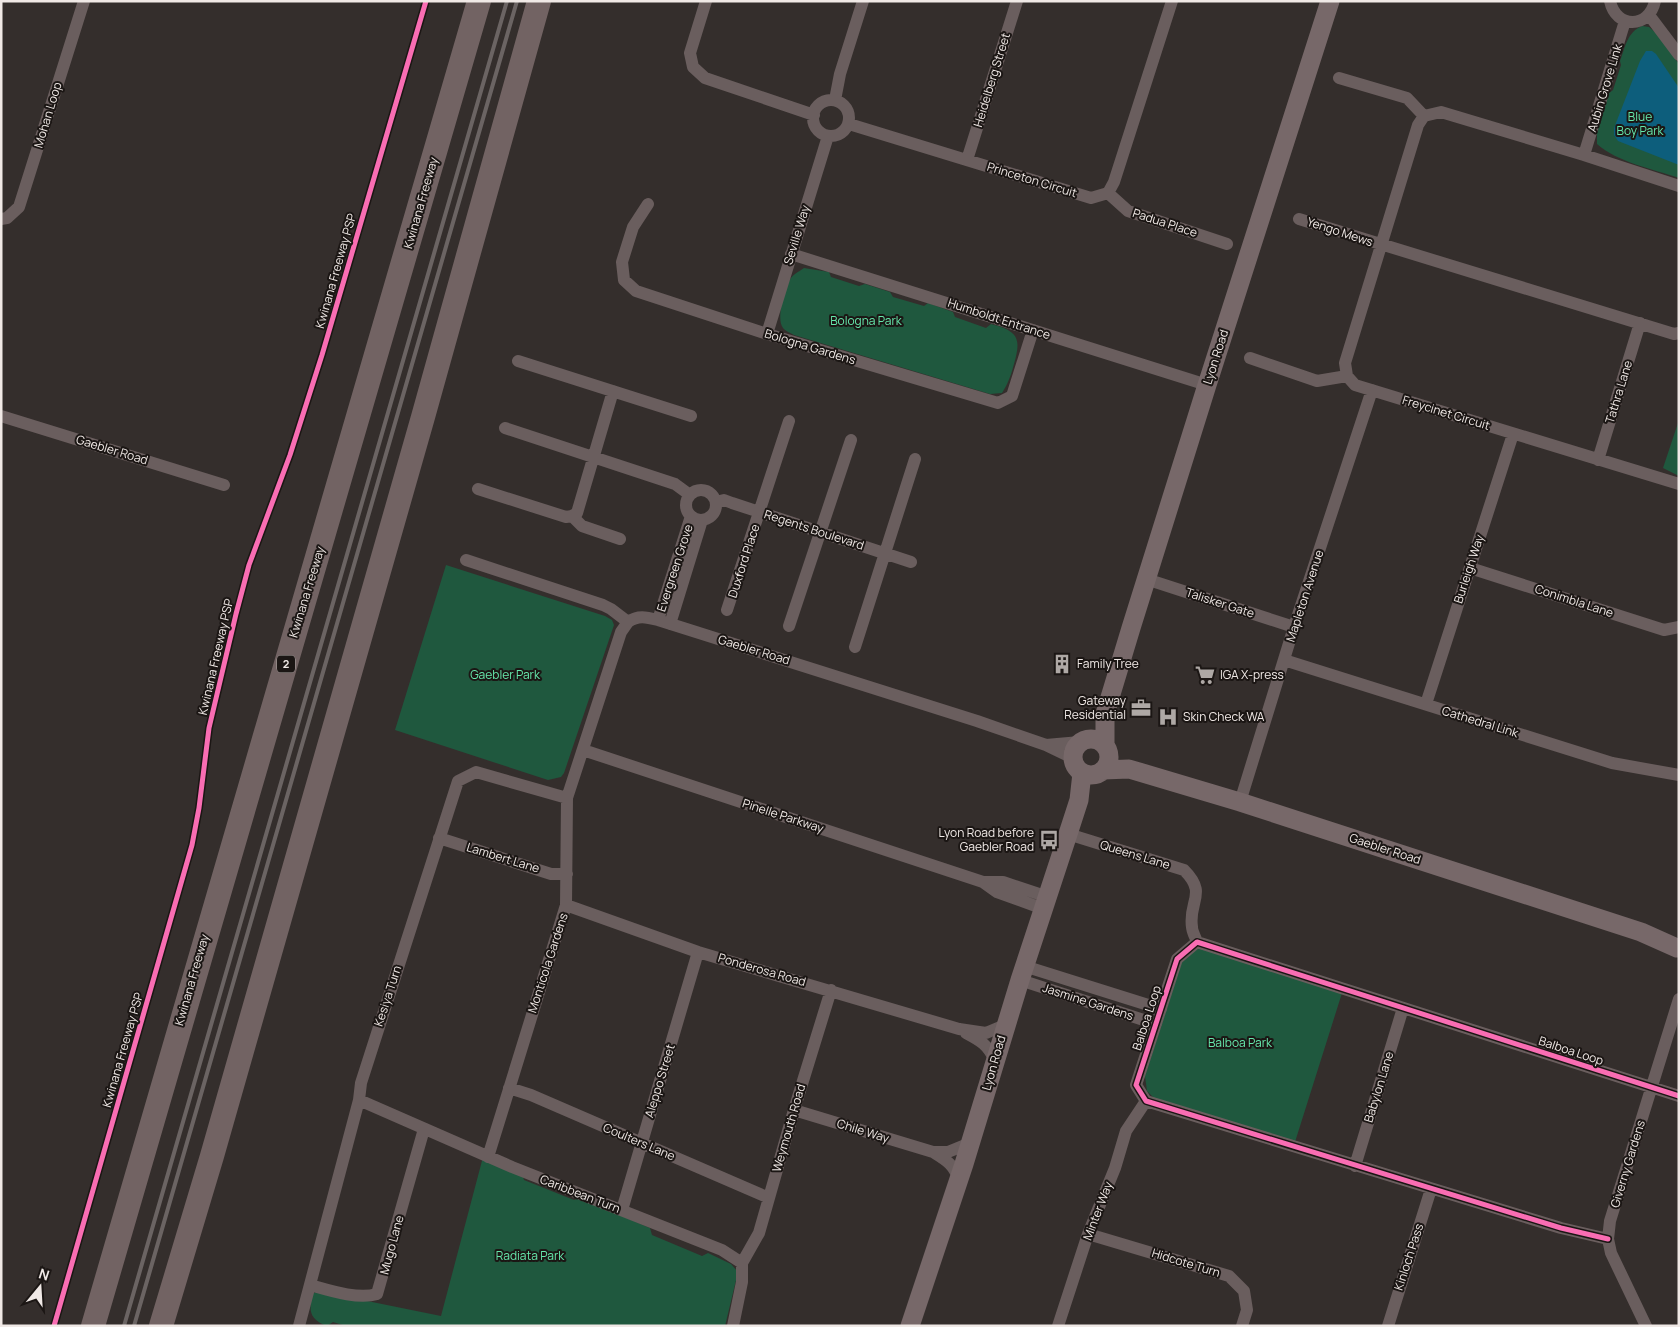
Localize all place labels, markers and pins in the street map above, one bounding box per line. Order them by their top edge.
building icon: Family Tree [1051,653,1073,675]
place label: Family Tree [1077,655,1139,672]
supermarket icon: IGA X-press [1194,664,1216,686]
place label: IGA X-press [1220,666,1284,683]
place label: Gateway Residential [1064,692,1127,723]
office icon: Gateway Residential [1130,697,1152,719]
hospital icon: Skin Check WA [1157,706,1179,728]
place label: Skin Check WA [1183,708,1265,725]
place label: Lyon Road before Gaebler Road [938,824,1034,855]
bus stop icon: Lyon Road before Gaebler Road [1038,829,1060,851]

